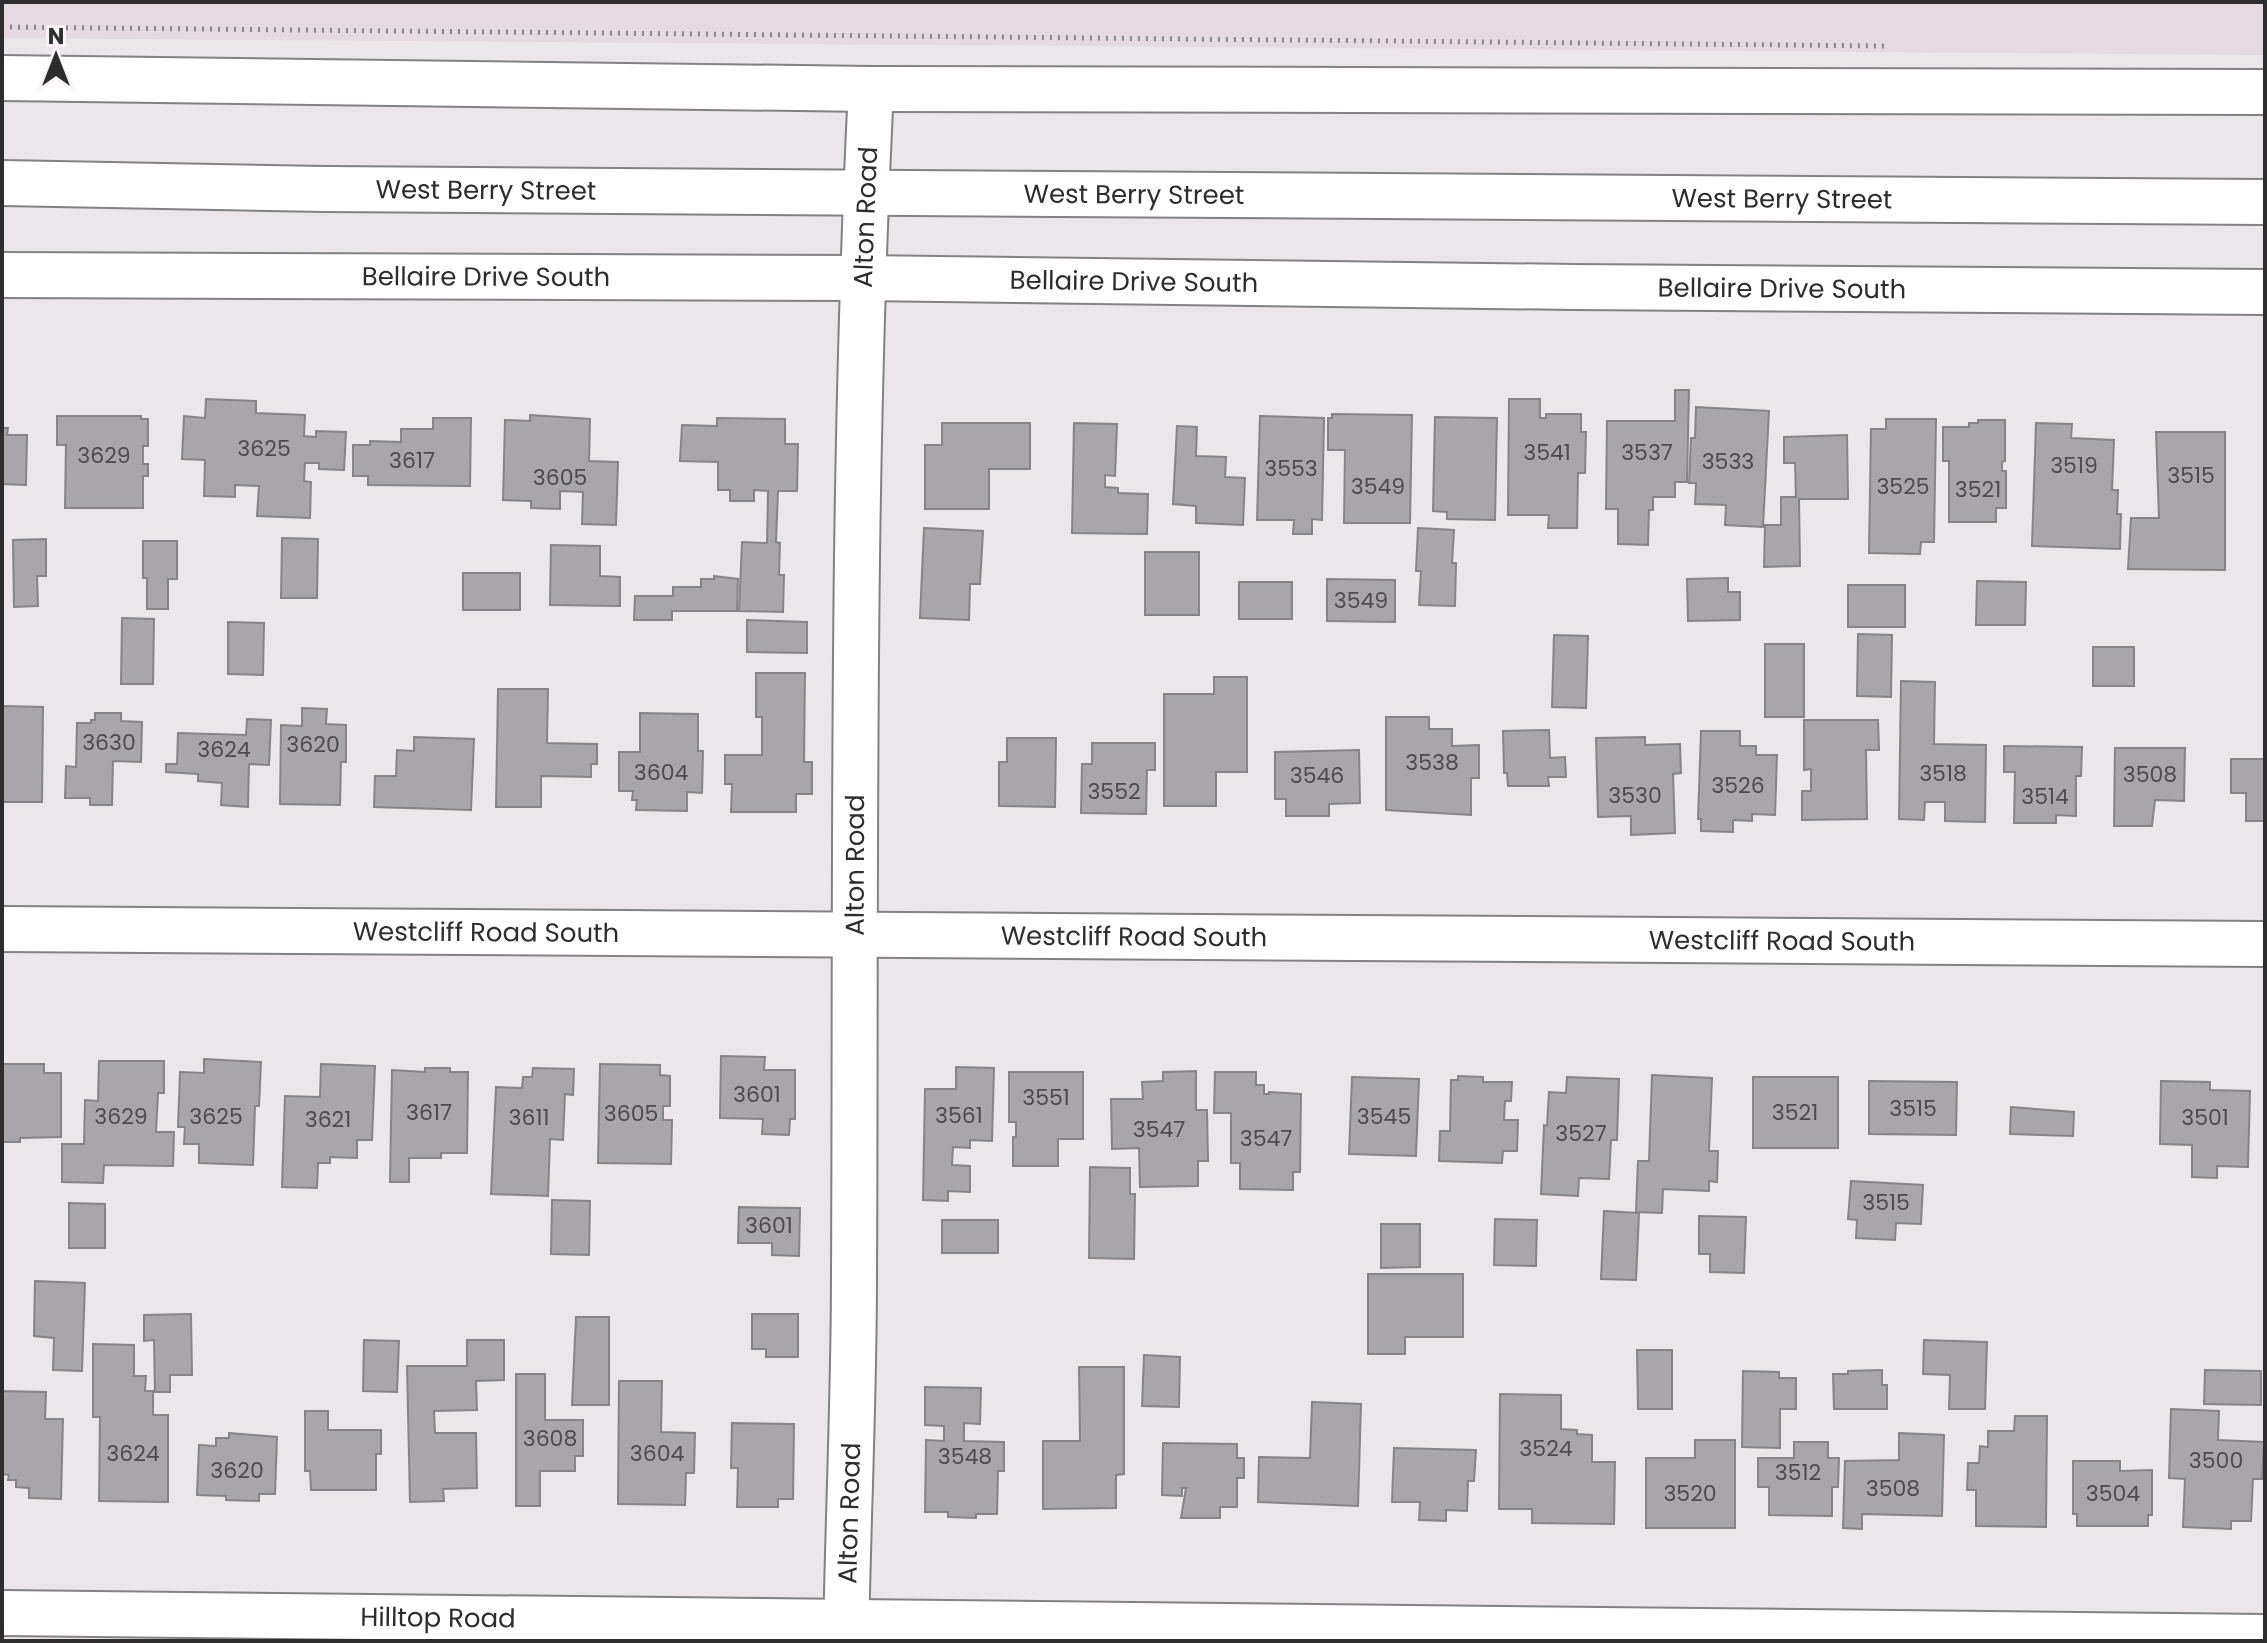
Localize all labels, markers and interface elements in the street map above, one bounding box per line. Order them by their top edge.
north arrow [16,16,96,96]
text: N [48,21,64,52]
street label: Alton Road [845,146,886,288]
street label: West Berry Street [375,171,596,209]
street label: West Berry Street [1023,176,1244,213]
street label: West Berry Street [1671,180,1892,218]
street label: Bellaire Drive South [362,258,610,295]
street label: Bellaire Drive South [1010,262,1258,301]
street label: Bellaire Drive South [1658,270,1906,307]
house number: 3625 [237,433,291,464]
house number: 3541 [1523,437,1571,468]
house number: 3537 [1621,437,1673,468]
house number: 3629 [77,440,131,471]
house number: 3617 [389,445,435,476]
house number: 3533 [1702,446,1754,477]
house number: 3519 [2050,450,2098,481]
house number: 3553 [1264,453,1318,484]
house number: 3515 [2167,460,2215,491]
house number: 3605 [533,462,587,493]
house number: 3549 [1351,471,1405,502]
house number: 3525 [1876,471,1930,502]
house number: 3521 [1955,474,2001,505]
house number: 3549 [1334,585,1388,616]
house number: 3630 [82,727,136,758]
house number: 3620 [286,729,340,760]
house number: 3624 [197,734,251,765]
house number: 3538 [1405,747,1459,778]
house number: 3604 [634,757,688,788]
house number: 3518 [1919,758,1967,789]
house number: 3508 [2123,759,2177,790]
house number: 3546 [1290,760,1344,791]
house number: 3526 [1711,770,1765,801]
house number: 3552 [1087,776,1141,807]
house number: 3530 [1608,780,1662,811]
house number: 3514 [2021,781,2069,812]
street label: Alton Road [837,794,873,936]
street label: Westcliff Road South [353,913,619,951]
street label: Westcliff Road South [1001,918,1267,955]
street label: Westcliff Road South [1649,922,1915,960]
house number: 3601 [733,1079,781,1110]
house number: 3551 [1022,1082,1070,1113]
house number: 3515 [1889,1093,1937,1124]
house number: 3617 [406,1097,452,1128]
house number: 3521 [1772,1097,1818,1128]
house number: 3605 [604,1098,658,1129]
house number: 3561 [935,1100,983,1131]
house number: 3629 [94,1101,148,1132]
house number: 3625 [189,1101,243,1132]
house number: 3545 [1357,1101,1411,1132]
house number: 3611 [508,1102,550,1133]
house number: 3501 [2181,1102,2229,1133]
house number: 3621 [305,1104,351,1135]
house number: 3547 [1133,1114,1185,1145]
house number: 3527 [1555,1118,1607,1149]
house number: 3547 [1240,1123,1292,1154]
house number: 3515 [1862,1187,1910,1218]
house number: 3601 [745,1210,793,1241]
house number: 3608 [523,1423,577,1454]
house number: 3524 [1519,1433,1573,1464]
house number: 3624 [106,1438,160,1469]
house number: 3604 [630,1438,684,1469]
house number: 3548 [938,1441,992,1472]
street label: Alton Road [829,1442,869,1584]
house number: 3500 [2189,1445,2243,1476]
house number: 3620 [210,1455,264,1486]
house number: 3512 [1775,1457,1821,1488]
house number: 3508 [1866,1473,1920,1504]
house number: 3520 [1663,1478,1717,1509]
house number: 3504 [2086,1478,2140,1509]
street label: Hilltop Road [360,1599,516,1636]

